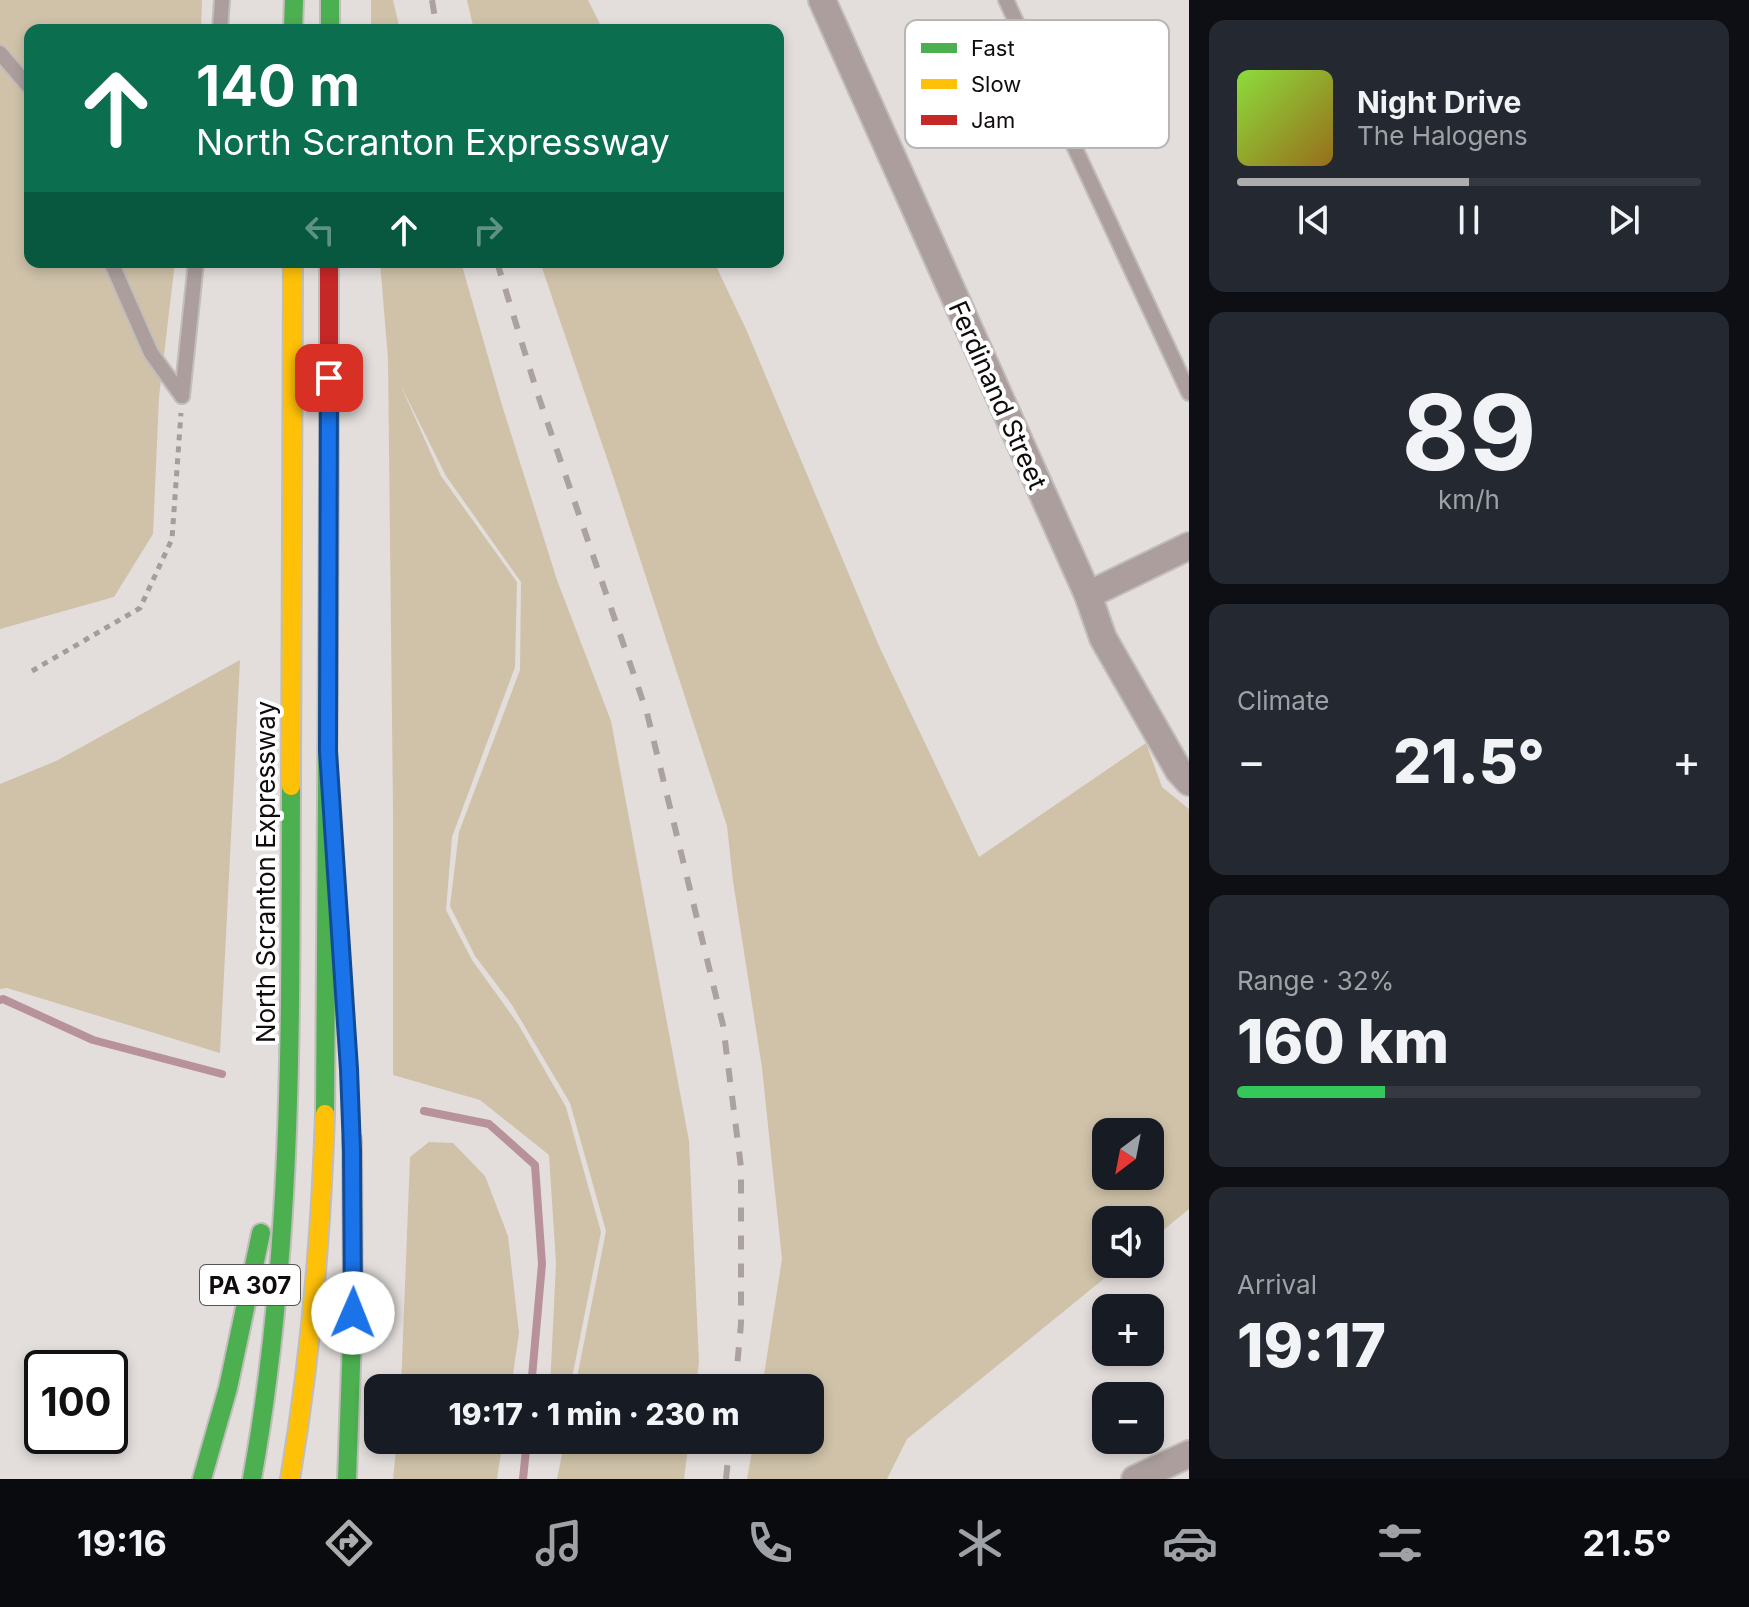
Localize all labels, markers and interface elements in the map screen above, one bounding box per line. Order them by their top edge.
legend [905,20,1169,148]
text: Fast [971,35,1015,61]
text: 140 m [196,52,360,120]
icon: ahead [64,56,168,160]
text: Slow [971,71,1021,97]
text: Night Drive [1357,84,1521,120]
text: Jam [971,107,1015,133]
text: North Scranton Expressway [196,120,670,164]
text: The Halogens [1357,120,1528,151]
icon: previous [1292,198,1336,242]
icon: pause [1447,198,1491,242]
icon: next [1602,198,1646,242]
icon: left [298,208,342,252]
icon: ahead [382,208,426,252]
icon: right [466,208,510,252]
street label: Ferdinand Street [943,296,1053,494]
pin [295,344,363,412]
icon: arrive [307,356,351,400]
text: 89 [1401,369,1537,495]
text: km/h [1438,484,1500,515]
text: Climate [1237,685,1329,716]
street label: North Scranton Expressway [250,701,281,1043]
text: 21.5° [1393,725,1545,797]
text: − [1237,734,1266,788]
text: + [1672,734,1701,788]
text: Range · 32% [1237,965,1394,996]
text: 160 km [1237,1005,1449,1077]
north arrow [1092,1118,1164,1190]
map controls [1092,1118,1164,1454]
button: sound [1092,1206,1164,1278]
road number: PA 307 [200,1265,300,1305]
text: Arrival [1237,1269,1317,1300]
position arrow [311,1271,395,1355]
button: + [1092,1294,1164,1366]
text: 19:17 [1237,1309,1386,1381]
speed limit sign: 100 [24,1350,128,1454]
button: − [1092,1382,1164,1454]
text: 19:17 · 1 min · 230 m [448,1396,740,1432]
icon: directions [321,1515,377,1571]
icon: music [531,1515,587,1571]
icon: phone [742,1515,798,1571]
icon: climate [952,1515,1008,1571]
icon: car [1162,1515,1218,1571]
icon: filters [1372,1515,1428,1571]
text: 19:16 [77,1521,167,1565]
text: 21.5° [1582,1521,1672,1565]

